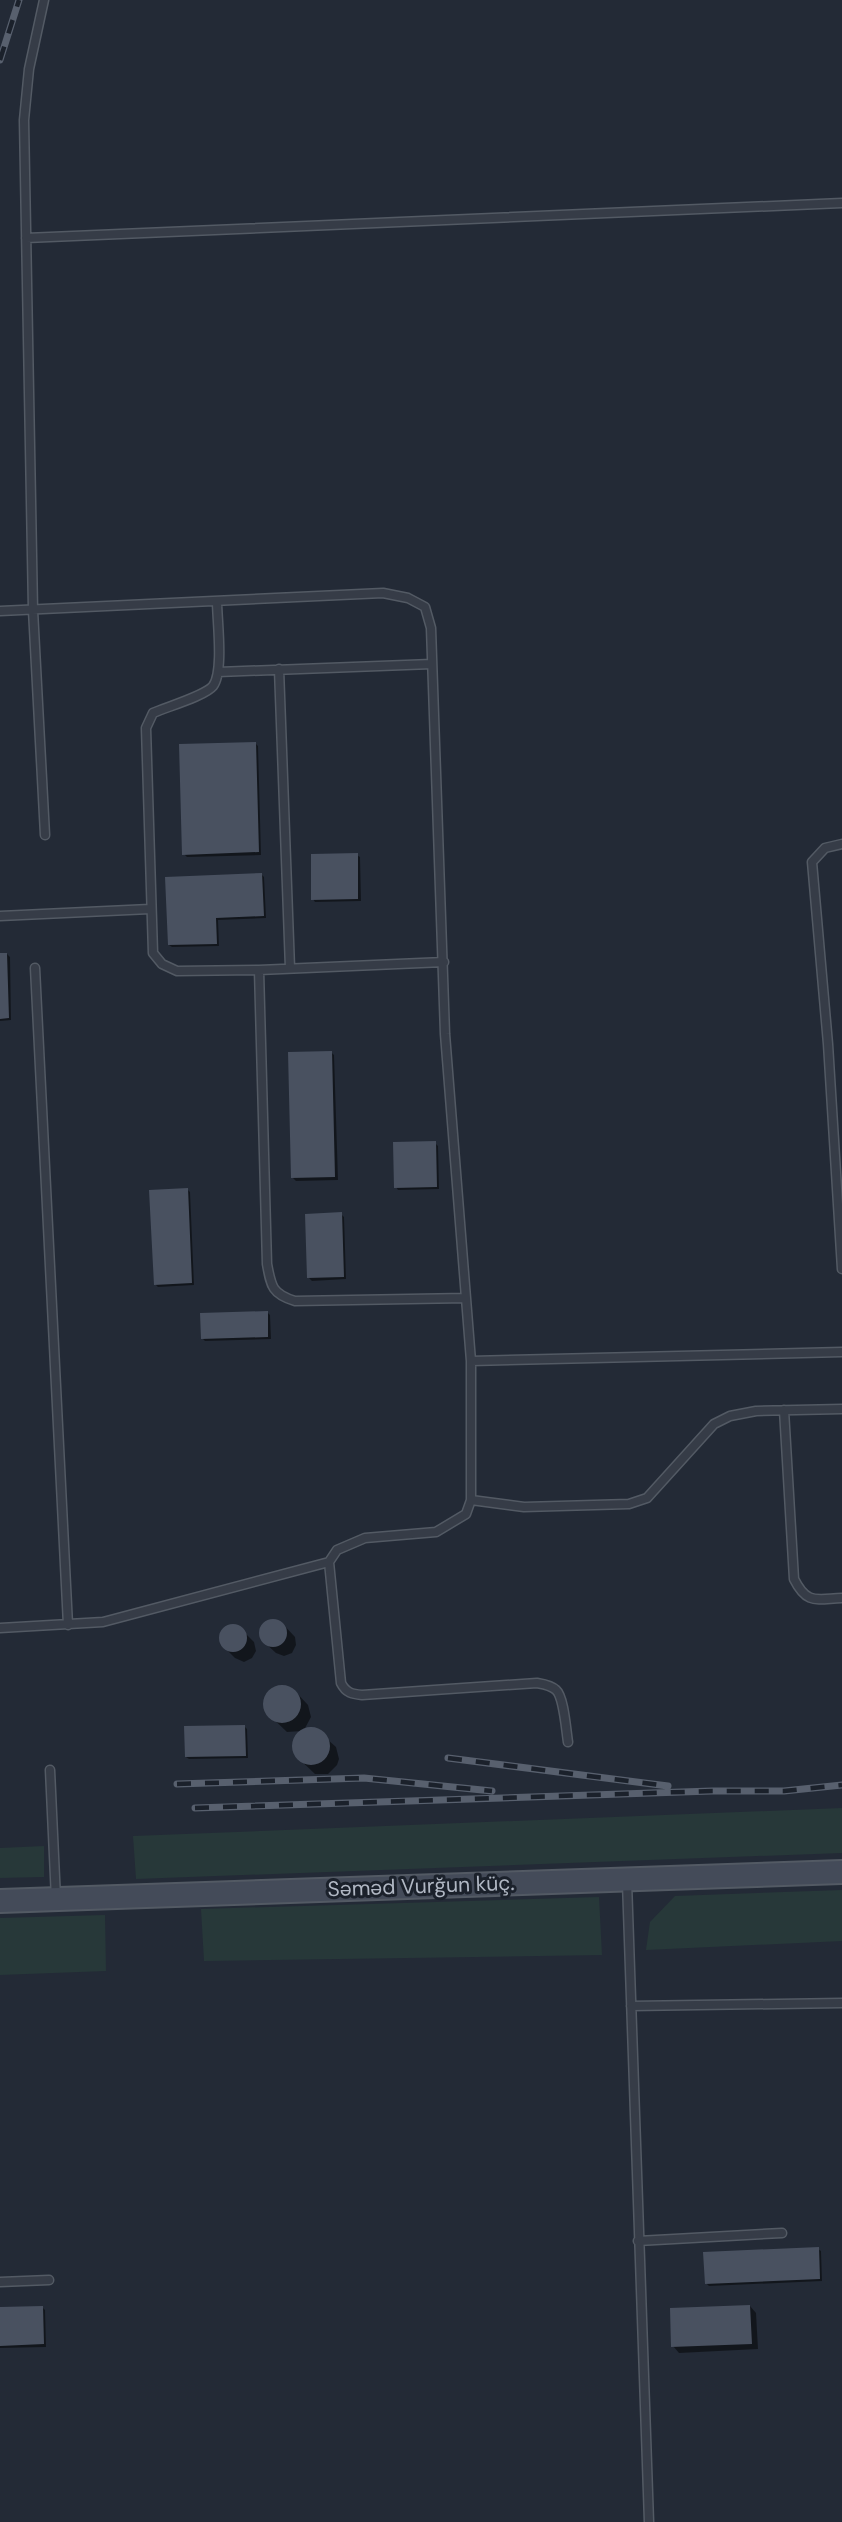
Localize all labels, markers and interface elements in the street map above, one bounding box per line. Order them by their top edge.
street label: Səməd Vurğun küç. [327,1869,515,1903]

